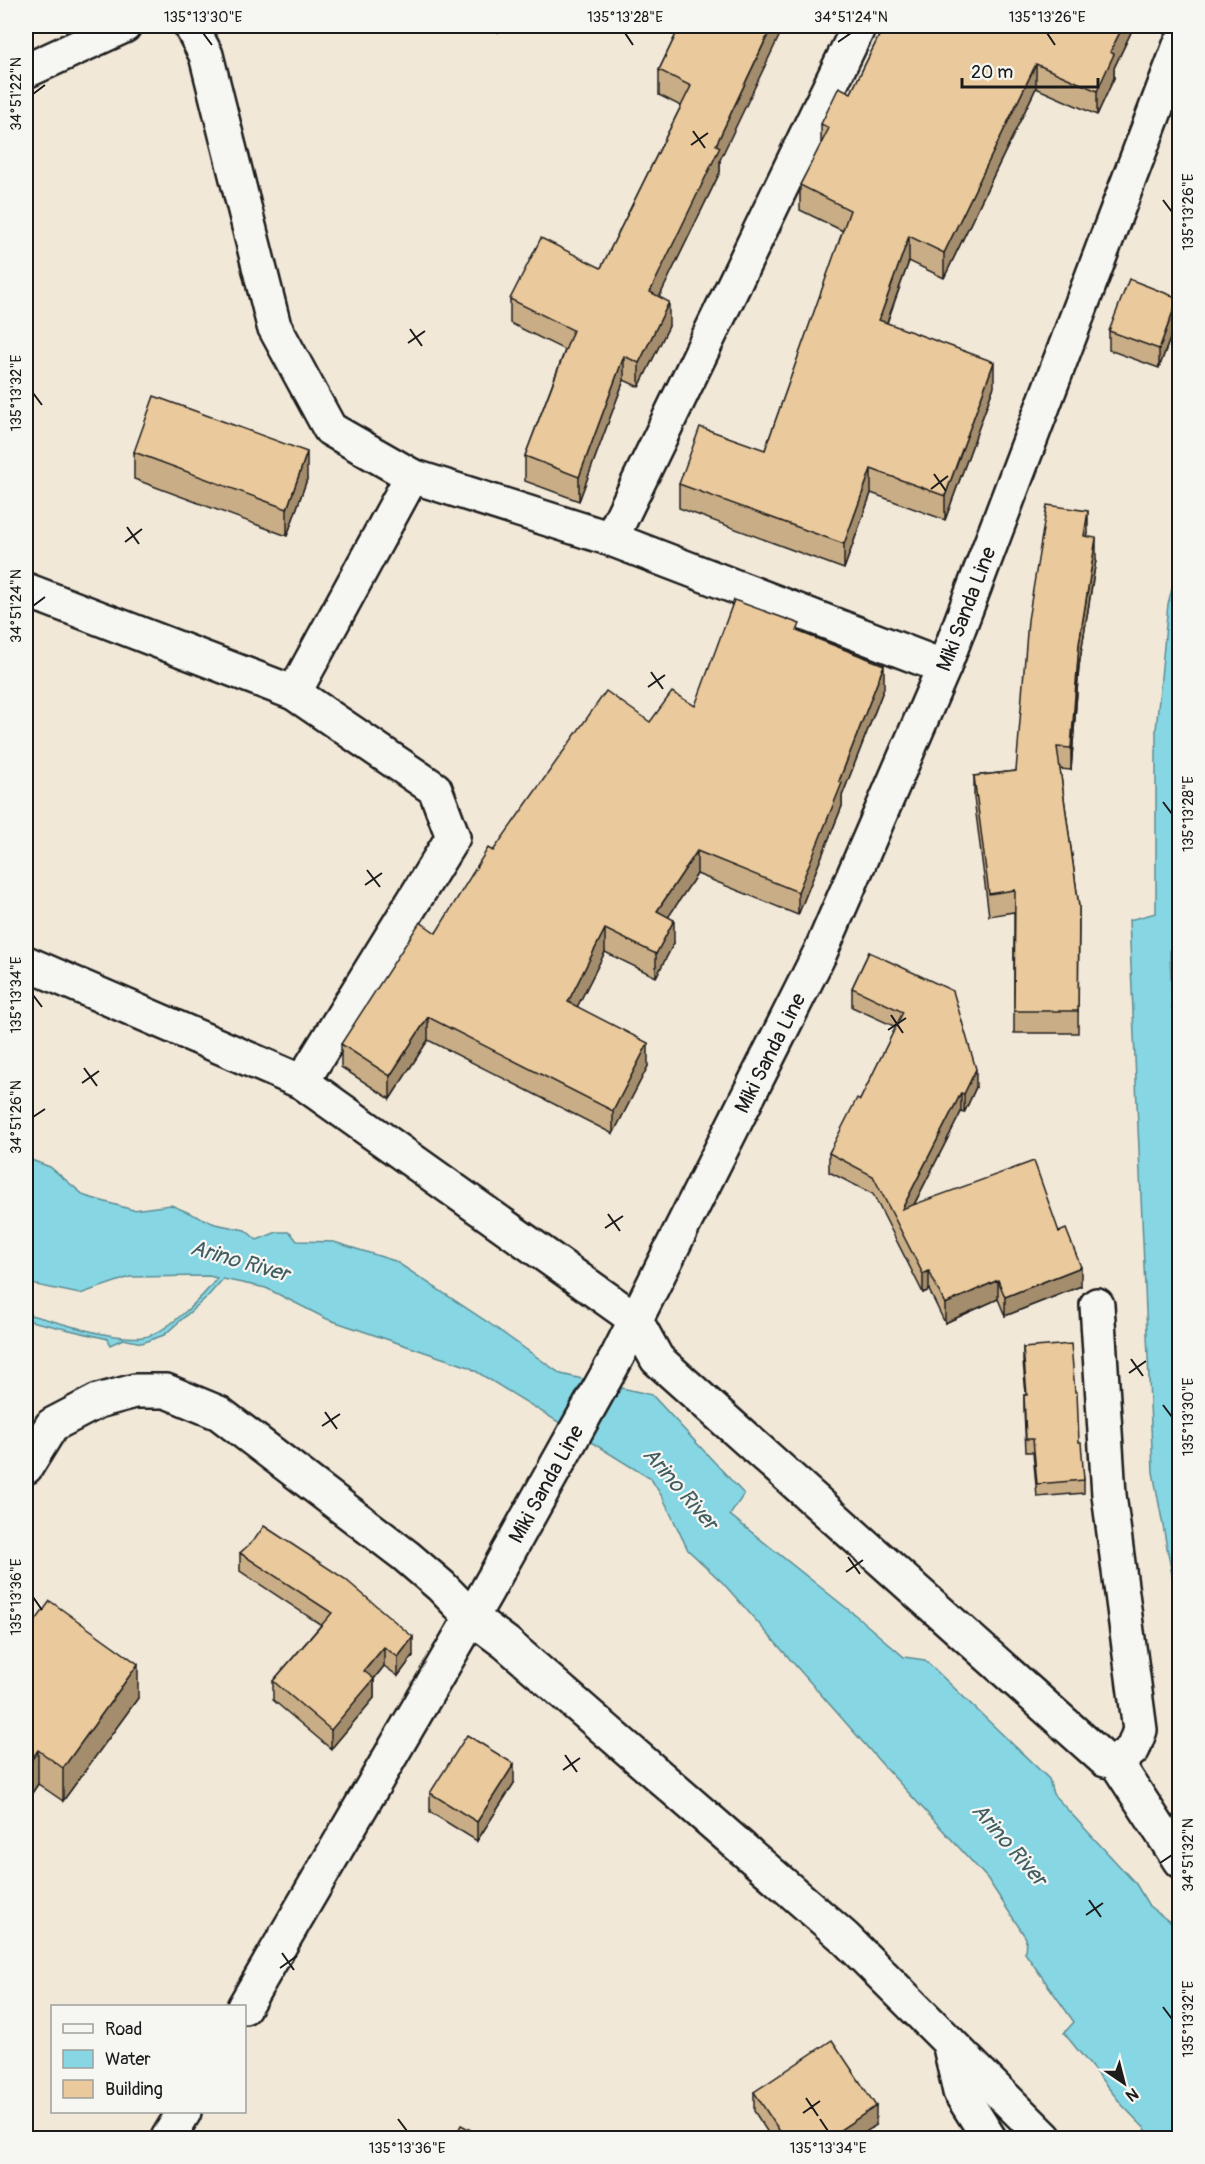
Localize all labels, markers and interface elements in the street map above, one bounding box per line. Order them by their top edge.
text: 135°13'30"E [164,8,243,27]
text: 135°13'28"E [587,8,663,27]
text: 34°51'24"N [814,8,888,27]
text: 135°13'26"E [1008,8,1086,27]
scale bar [962,51,1098,89]
text: 34°51'22"N [7,57,26,131]
text: 20 m [971,61,1013,84]
text: 135°13'26"E [1179,173,1198,251]
text: 135°13'32"E [7,354,26,431]
street label: Miki Sanda Line [930,542,1003,675]
text: 34°51'24"N [7,569,26,643]
text: 135°13'28"E [1179,776,1198,852]
text: 135°13'34"E [7,956,26,1034]
street label: Miki Sanda Line [729,988,813,1118]
text: 34°51'26"N [7,1080,26,1154]
water label: Arino River [187,1234,295,1289]
text: 135°13'30"E [1179,1377,1198,1456]
street label: Miki Sanda Line [503,1420,590,1548]
water label: Arino River [636,1441,726,1538]
text: 135°13'36"E [7,1558,26,1636]
water label: Arino River [965,1797,1055,1894]
text: 34°51'32"N [1179,1818,1198,1892]
text: 135°13'32"E [1179,1980,1198,2057]
legend [51,2005,246,2113]
text: Road [105,2018,142,2041]
text: Water [105,2048,151,2071]
north arrow [1094,2053,1154,2113]
text: Building [105,2078,163,2101]
text: N [1122,2083,1142,2106]
text: 135°13'36"E [368,2139,446,2158]
text: 135°13'34"E [789,2139,867,2158]

